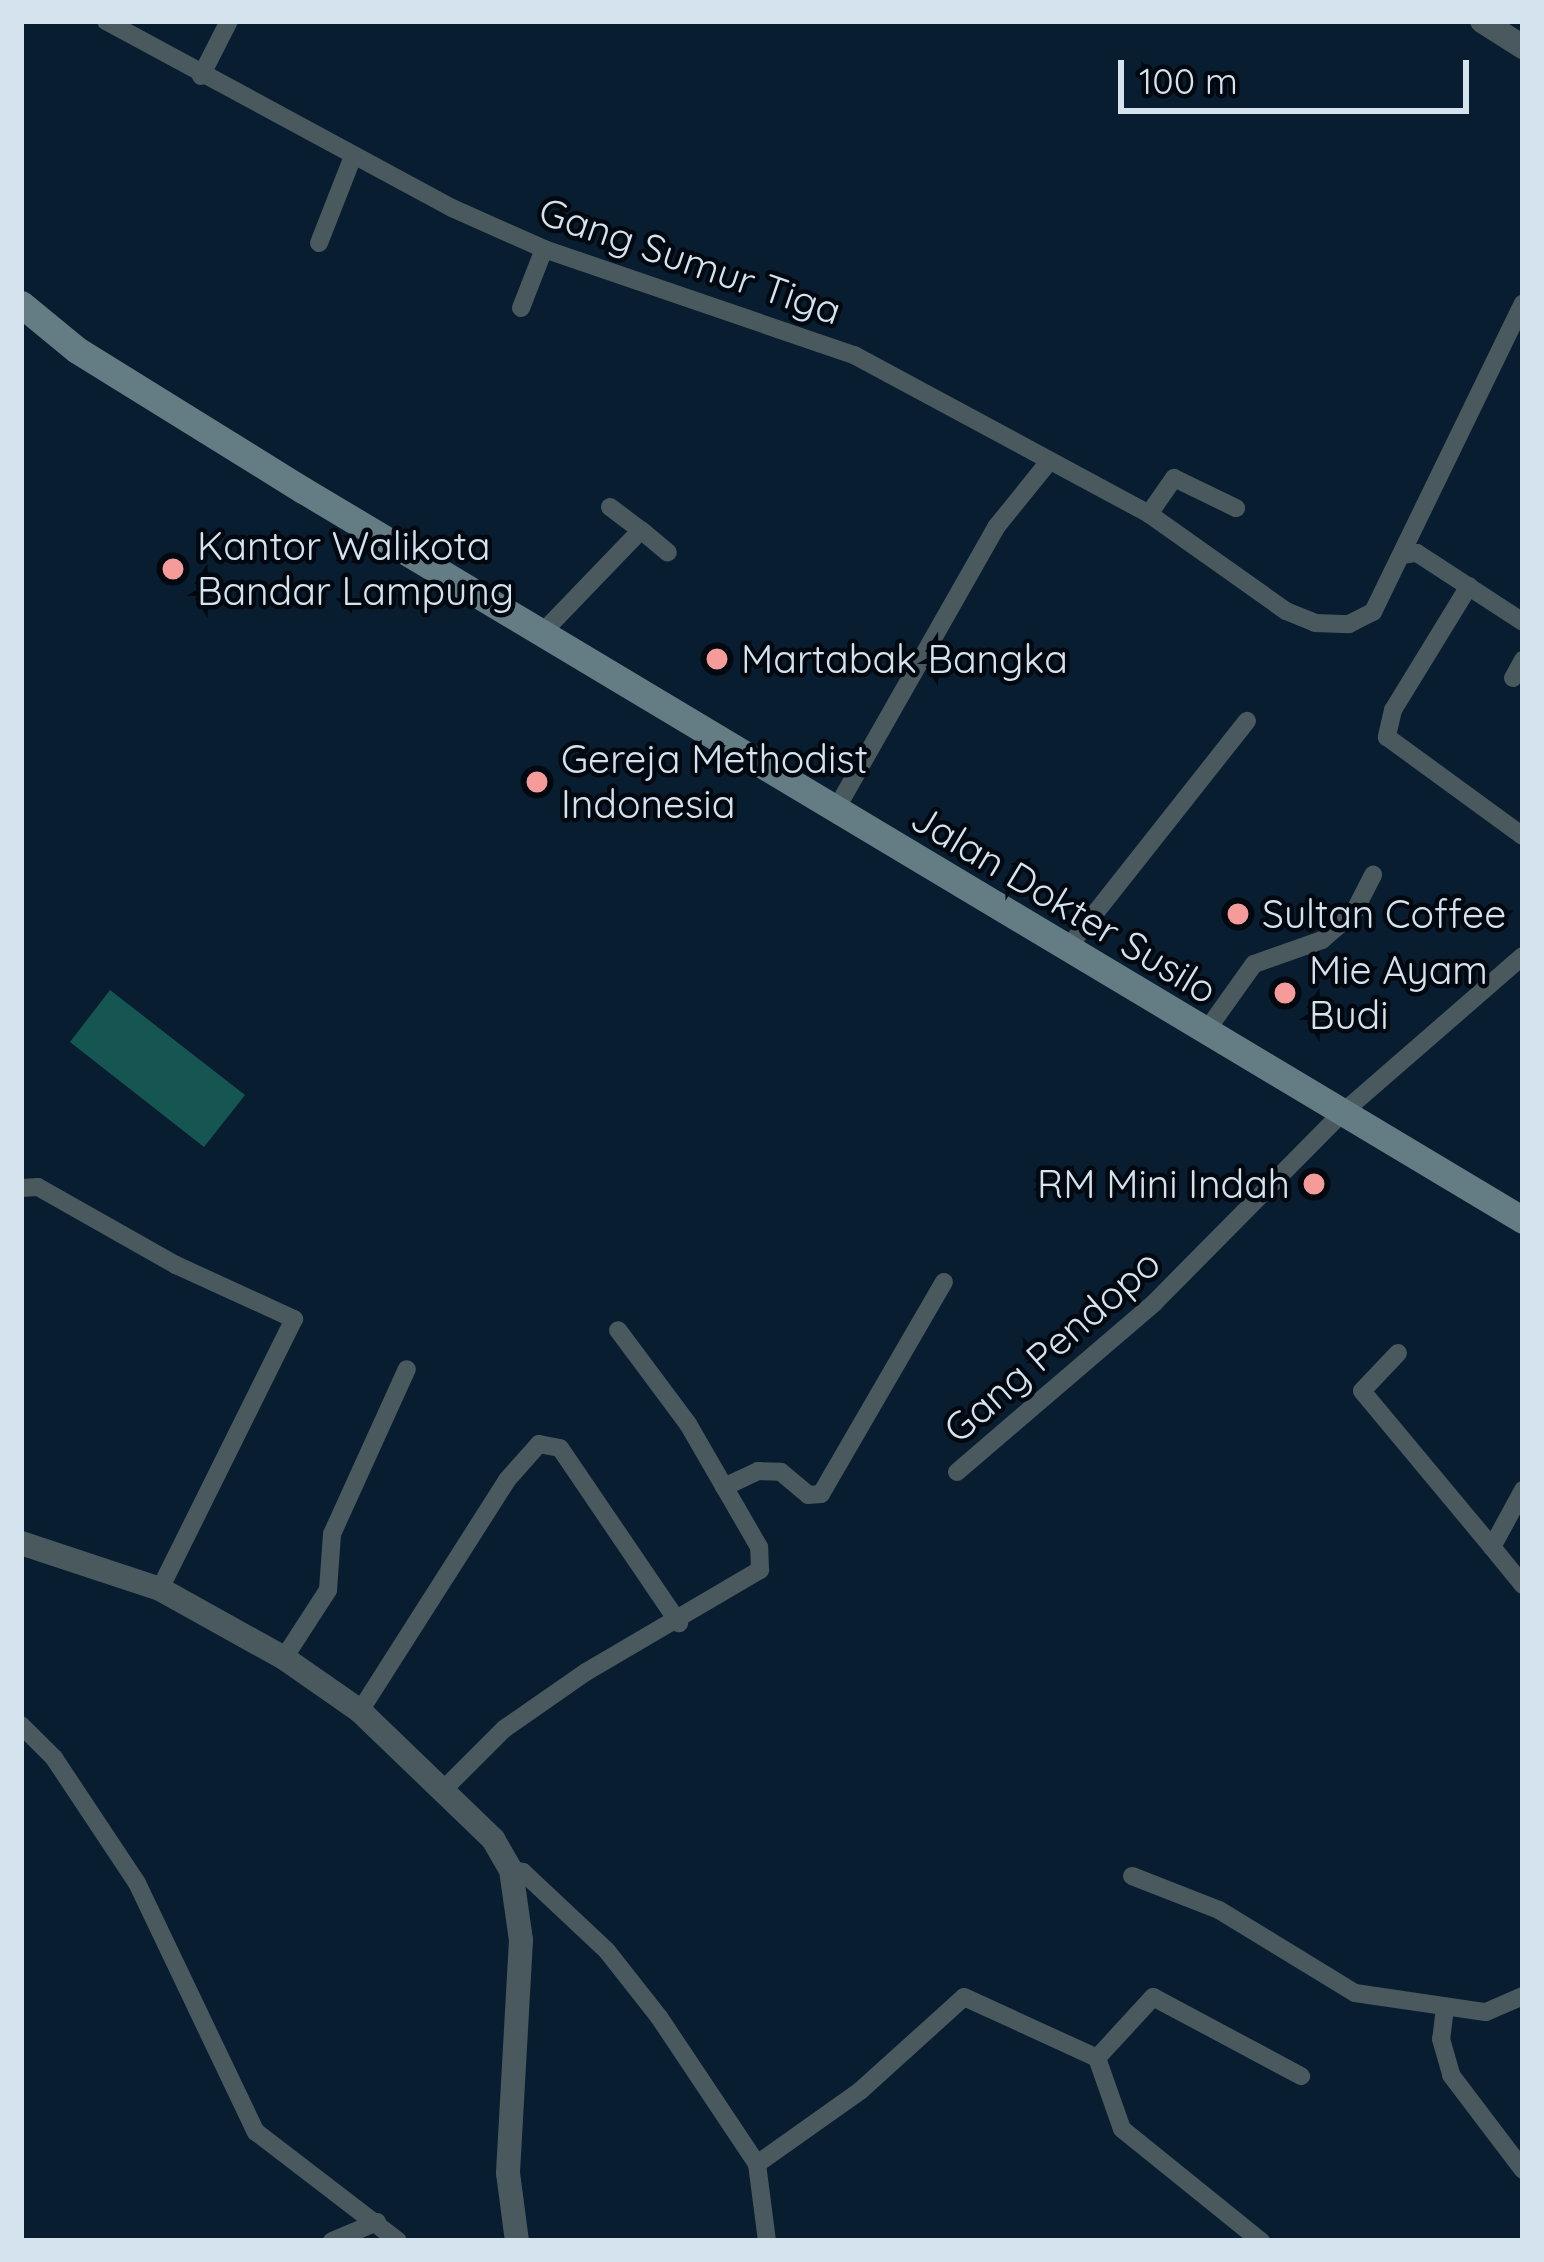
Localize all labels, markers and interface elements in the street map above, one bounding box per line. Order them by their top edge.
scale bar [1124,36,1475,110]
text: 100 m [1139,58,1238,103]
street label: Gang Sumur Tiga [533,187,847,335]
place label: Kantor Walikota Bandar Lampung [197,524,514,615]
marker: Kantor Walikota Bandar Lampung [160,556,186,582]
place label: Martabak Bangka [741,636,1068,682]
marker: Martabak Bangka [704,646,730,672]
place label: Gereja Methodist Indonesia [561,737,868,828]
marker: Gereja Methodist Indonesia [524,769,550,795]
street label: Jalan Dokter Susilo [903,794,1225,1014]
place label: Sultan Coffee [1262,891,1506,937]
marker: Sultan Coffee [1225,901,1251,927]
place label: Mie Ayam Budi [1309,948,1488,1039]
marker: Mie Ayam Budi [1272,980,1298,1006]
place label: RM Mini Indah [1037,1161,1290,1207]
marker: RM Mini Indah [1301,1171,1327,1197]
street label: Gang Pendopo [935,1240,1169,1452]

